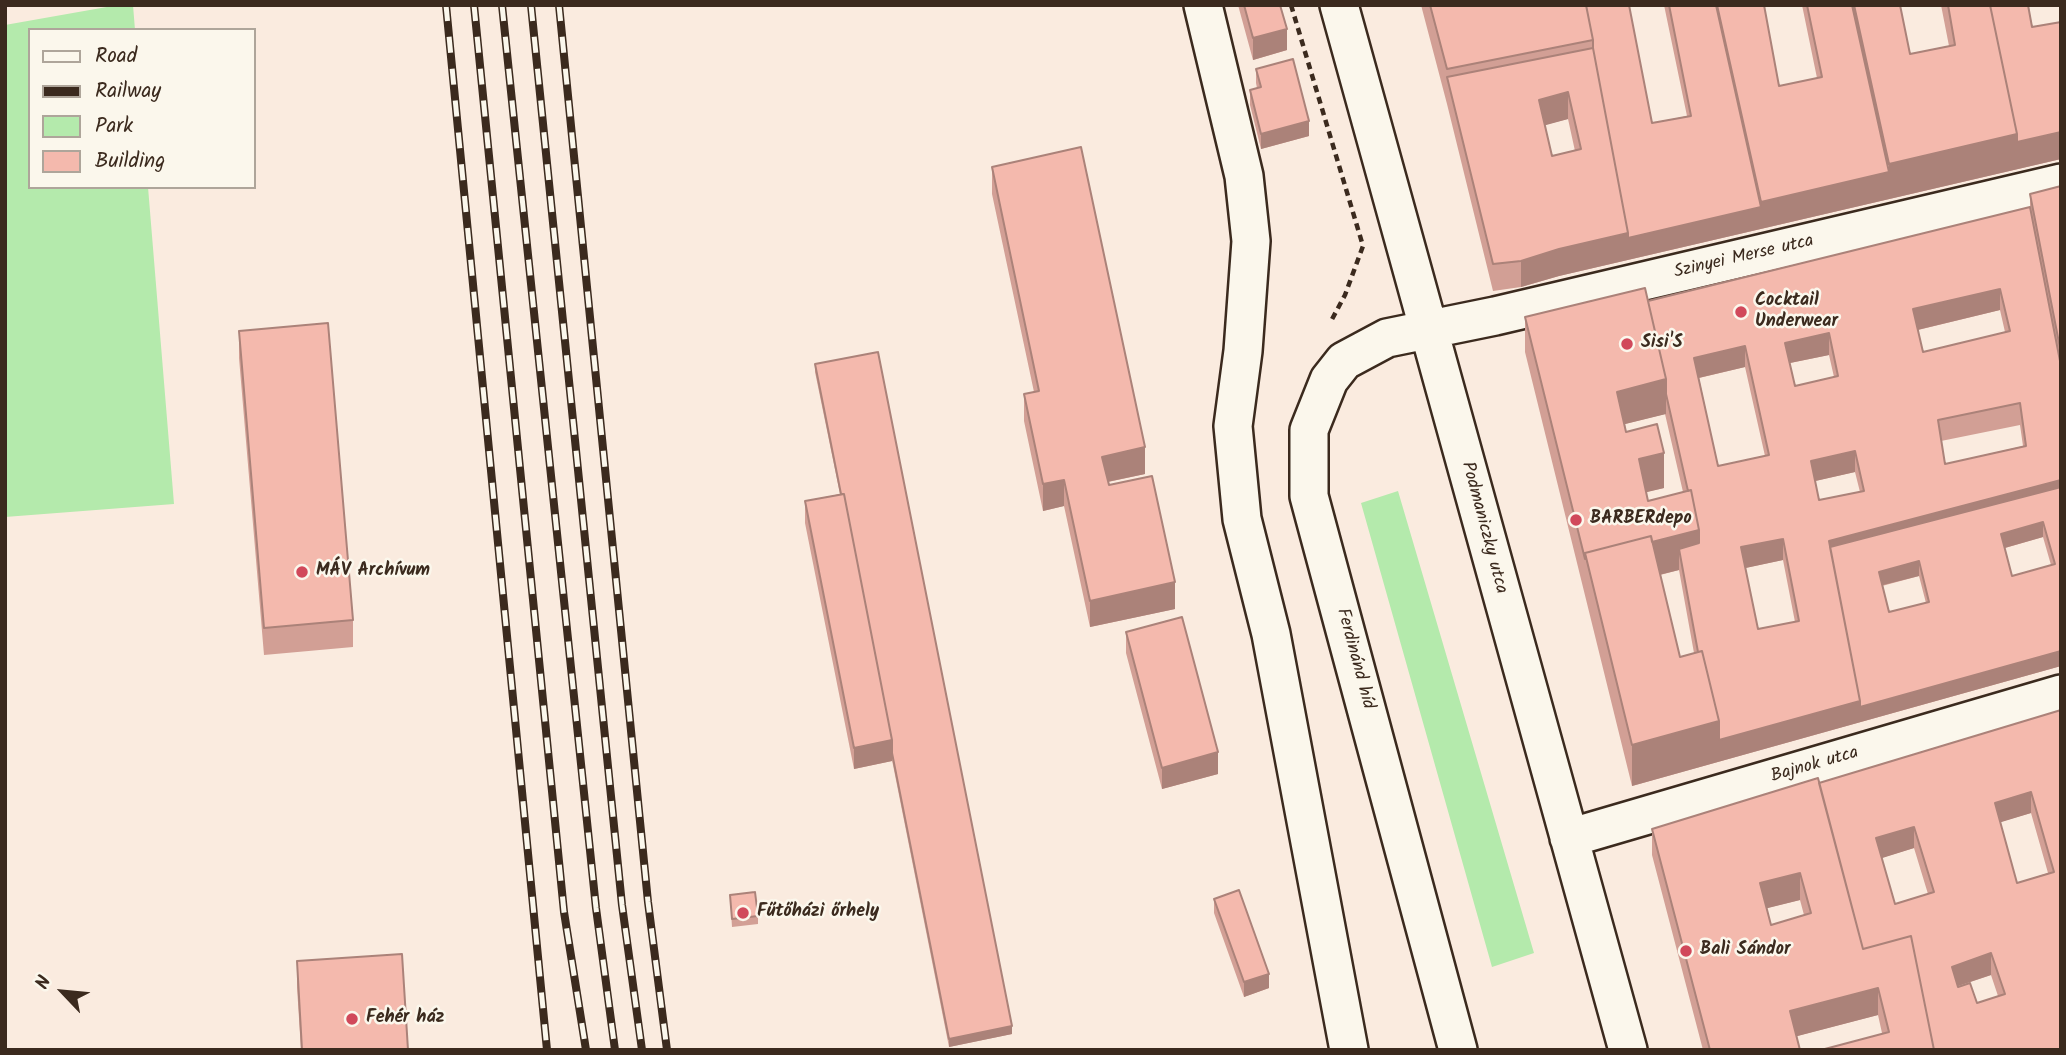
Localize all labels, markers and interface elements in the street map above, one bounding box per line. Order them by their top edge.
legend [28,28,256,189]
text: Road [95,40,137,73]
text: Railway [95,75,161,108]
text: Park [95,110,133,143]
text: Building [95,145,165,178]
street label: Szinyei Merse utca [1672,231,1816,285]
place label: Cocktail Underwear [1755,291,1838,334]
marker: Cocktail Underwear [1733,304,1749,320]
place label: Sisi'S [1641,333,1683,355]
marker: Sisi'S [1619,336,1635,352]
street label: Podmaniczky utca [1455,460,1511,596]
place label: BARBERdepo [1590,509,1692,531]
marker: BARBERdepo [1568,512,1584,528]
place label: MÁV Archívum [316,561,430,583]
marker: MÁV Archívum [294,564,310,580]
street label: Ferdinánd híd [1330,606,1378,712]
street label: Bajnok utca [1769,743,1861,789]
place label: Fűtőházi őrhely [757,902,879,924]
marker: Fűtőházi őrhely [735,905,751,921]
place label: Bali Sándor [1700,940,1790,962]
marker: Bali Sándor [1678,943,1694,959]
north arrow [28,957,98,1027]
text: N [28,971,60,995]
place label: Fehér ház [366,1008,444,1030]
marker: Fehér ház [344,1011,360,1027]

